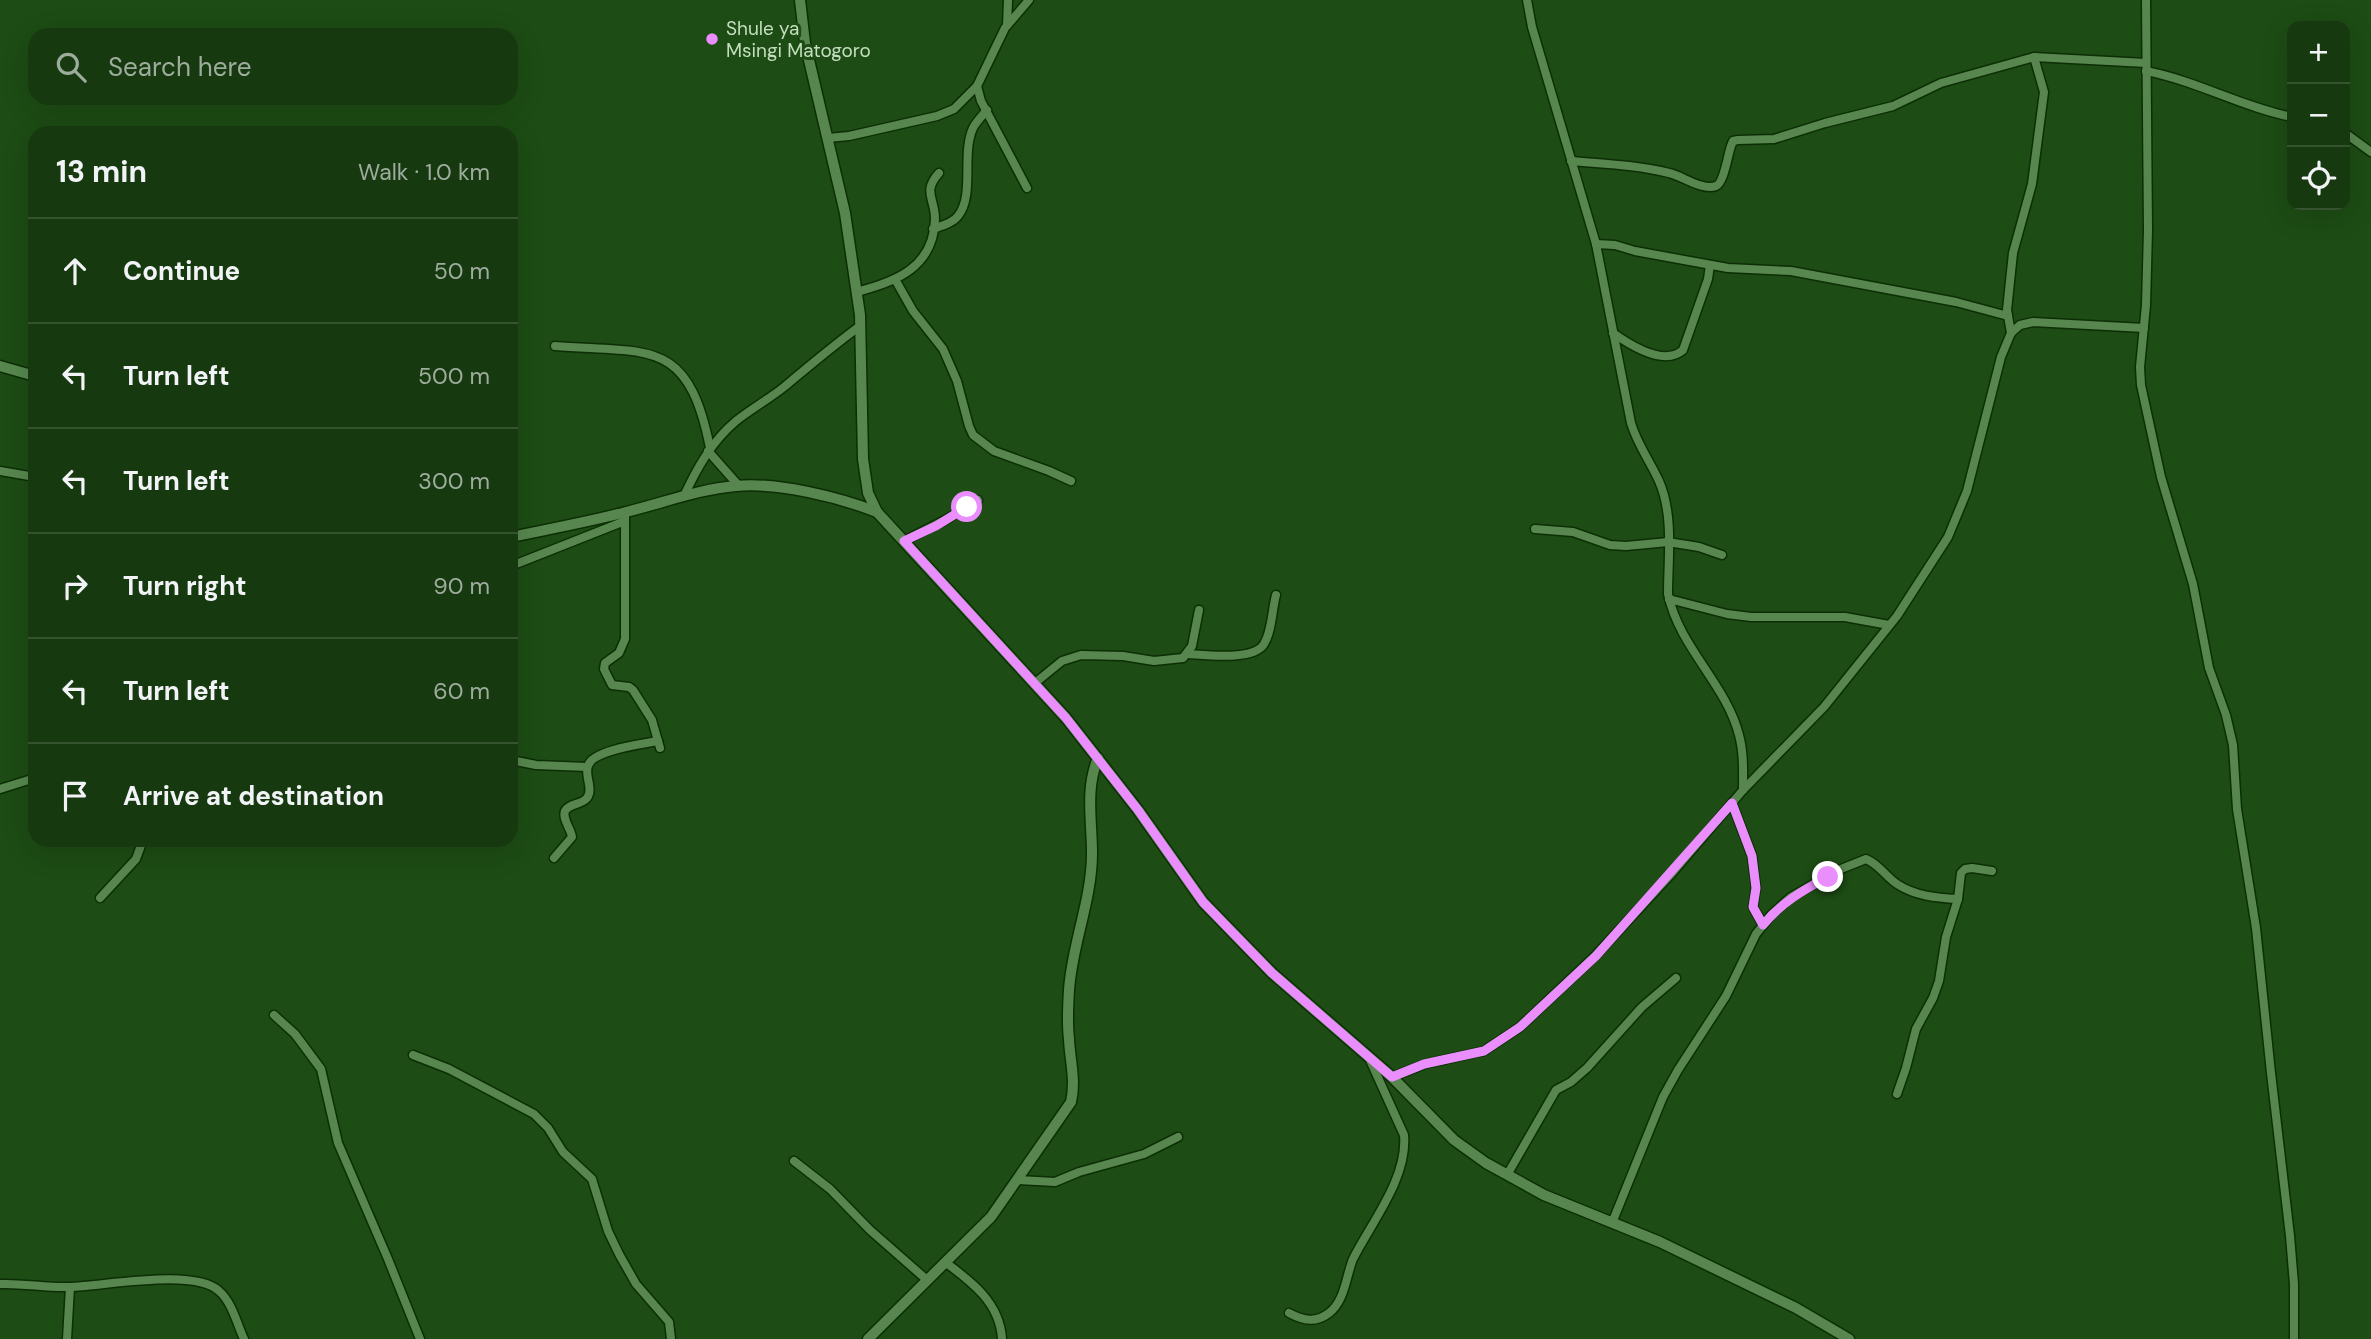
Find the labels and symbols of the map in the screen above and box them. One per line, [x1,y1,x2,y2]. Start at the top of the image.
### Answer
place label: Shule ya Msingi Matogoro [726,16,871,63]
marker: Shule ya Msingi Matogoro [704,31,720,47]
route start [951,491,982,522]
route end [1812,861,1843,892]

